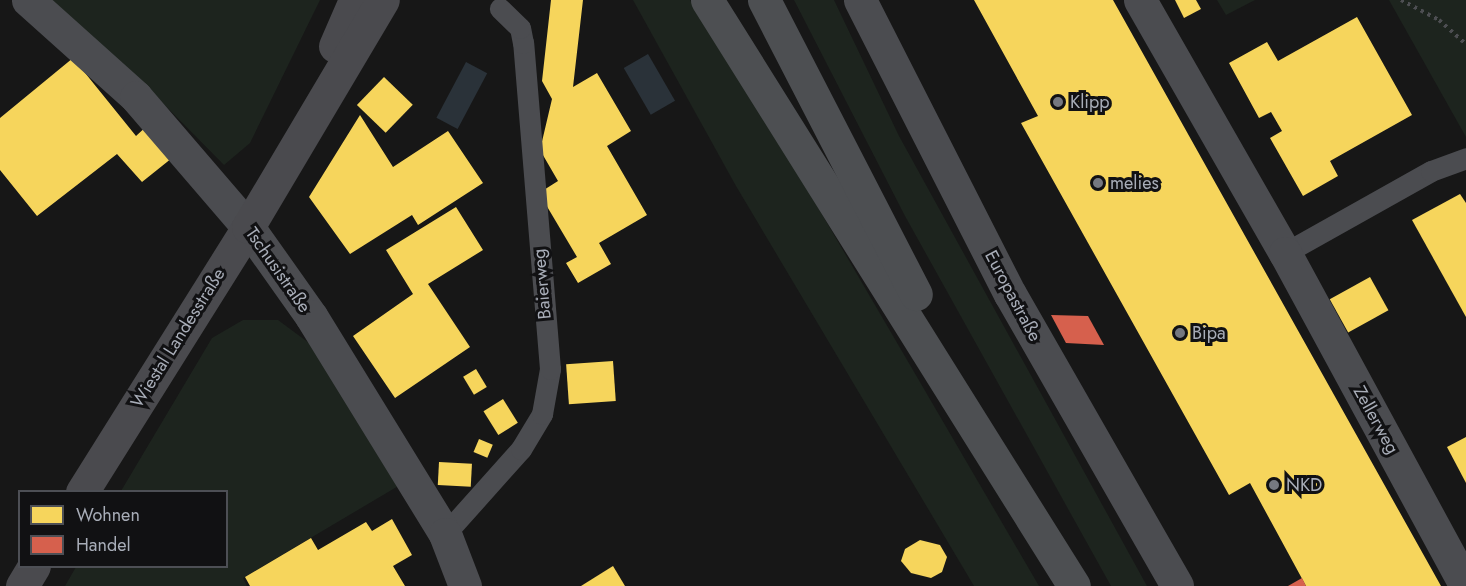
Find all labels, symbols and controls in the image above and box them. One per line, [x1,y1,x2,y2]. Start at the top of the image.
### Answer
place label: Klipp [1070,91,1110,113]
marker: Klipp [1051,95,1065,109]
place label: melies [1110,172,1159,194]
marker: melies [1091,176,1105,190]
street label: Tschusistraße [241,223,315,317]
street label: Europastraße [980,247,1046,345]
street label: Baierweg [528,248,556,320]
street label: Wiestal Landesstraße [126,264,230,412]
place label: Bipa [1192,322,1226,344]
marker: Bipa [1173,326,1187,340]
street label: Zellerweg [1349,382,1403,458]
place label: NKD [1286,474,1322,496]
marker: NKD [1267,478,1281,492]
legend [18,490,228,568]
text: Wohnen [76,502,140,528]
text: Handel [76,532,131,558]

